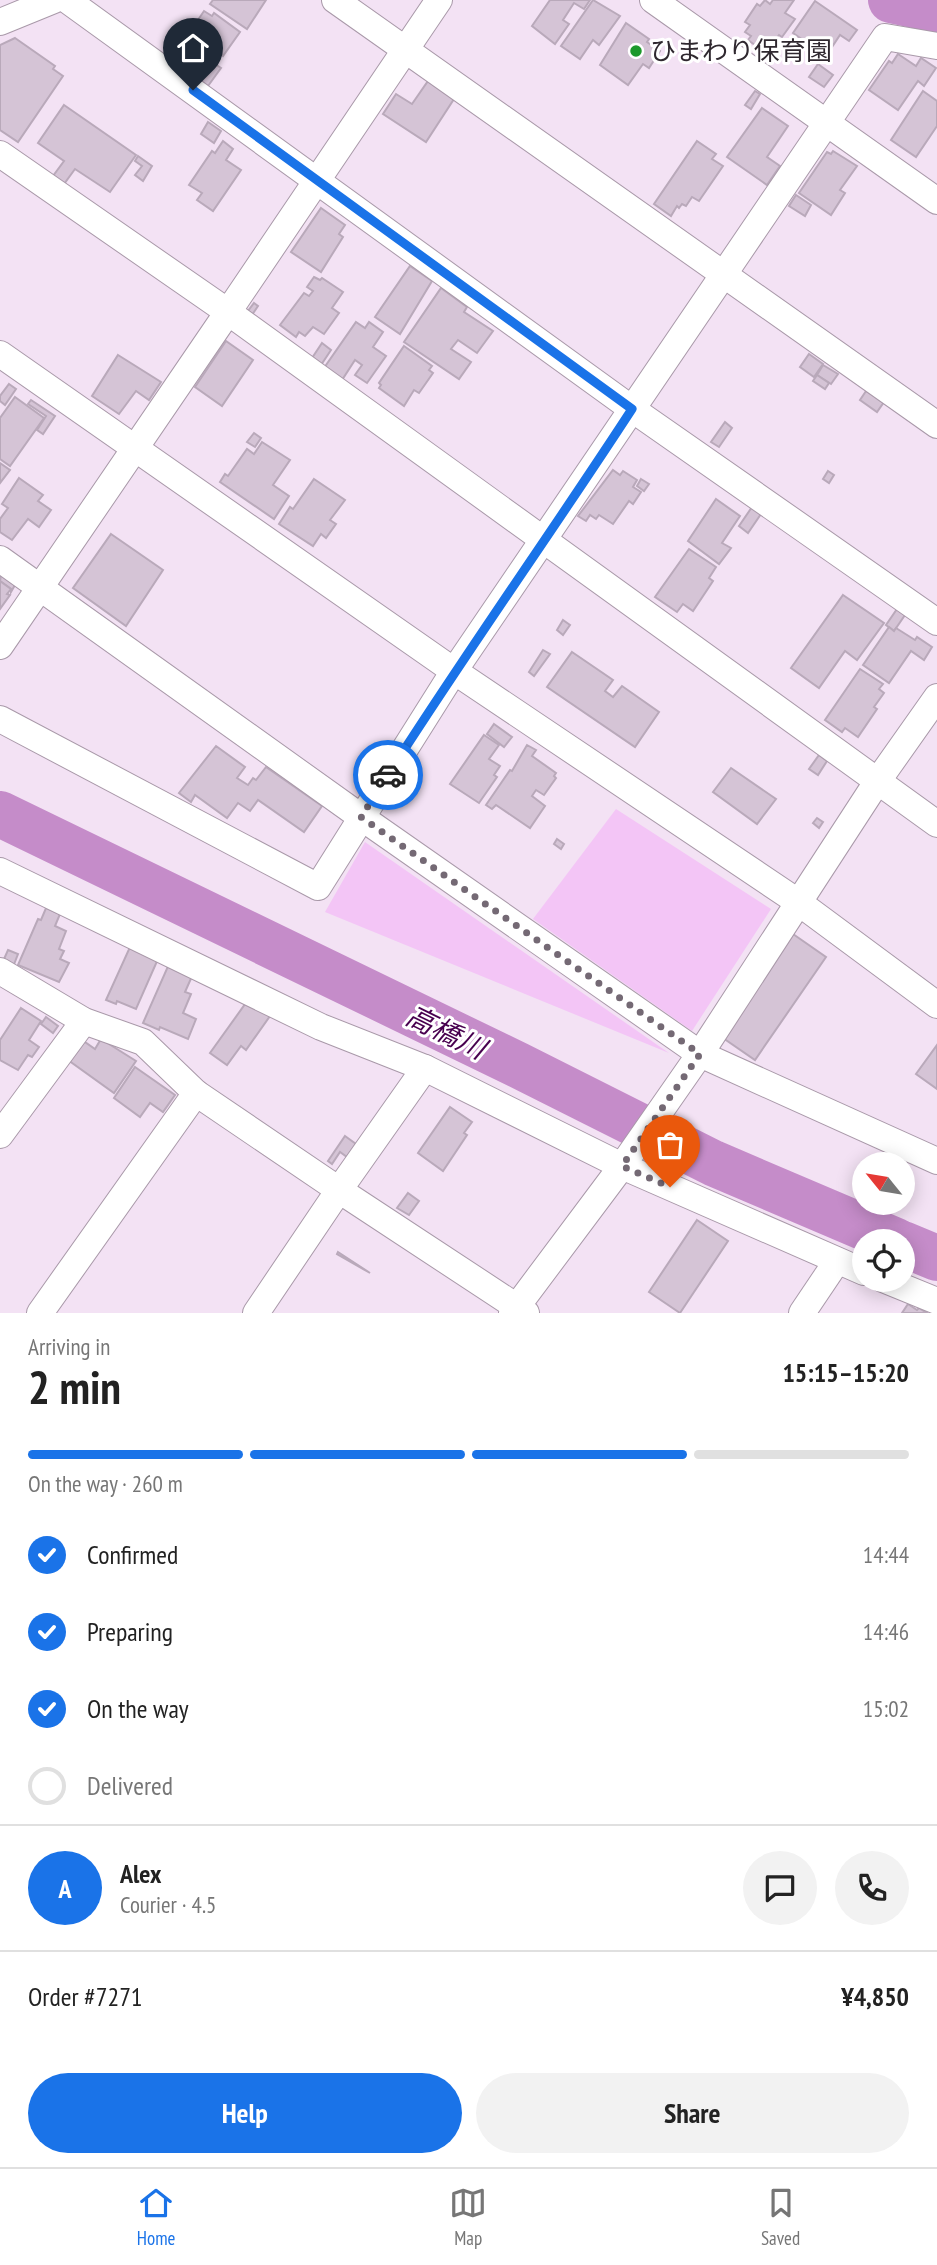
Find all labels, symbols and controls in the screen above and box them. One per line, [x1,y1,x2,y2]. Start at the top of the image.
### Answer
pin [163,18,223,90]
icon: home [174,29,212,67]
place label: ひまわり保育園 [650,34,832,67]
marker: ひまわり保育園 [628,43,644,59]
courier [353,740,423,810]
icon: car [369,756,407,794]
water label: 高橋川 [400,997,495,1068]
pin [640,1115,700,1187]
icon: bag [651,1126,689,1164]
north arrow [852,1152,915,1214]
map controls [852,1152,915,1292]
button: locate [852,1229,915,1292]
text: Arriving in [28,1332,110,1361]
text: 15:15–15:20 [782,1356,909,1389]
text: 2 min [28,1357,121,1417]
text: On the way · 260 m [28,1469,183,1498]
icon: check [28,1536,66,1574]
text: Confirmed [87,1538,178,1571]
text: 14:44 [863,1540,909,1569]
icon: check [28,1613,66,1651]
text: Preparing [87,1615,173,1648]
text: 14:46 [863,1617,909,1646]
icon: check [28,1690,66,1728]
text: On the way [87,1692,189,1725]
text: 15:02 [863,1694,909,1723]
text: Delivered [87,1769,173,1802]
button: chat [743,1851,817,1925]
button: phone [835,1851,909,1925]
text: Alex [120,1857,161,1890]
text: A [58,1872,72,1905]
text: Courier · 4.5 [120,1890,216,1919]
text: Order #7271 [28,1980,143,2013]
text: ¥4,850 [841,1980,909,2013]
button: Help [28,2073,462,2153]
button: Share [476,2073,909,2153]
tab: Home [137,2184,175,2250]
tab: Map [449,2184,487,2250]
tab: Saved [761,2184,800,2250]

